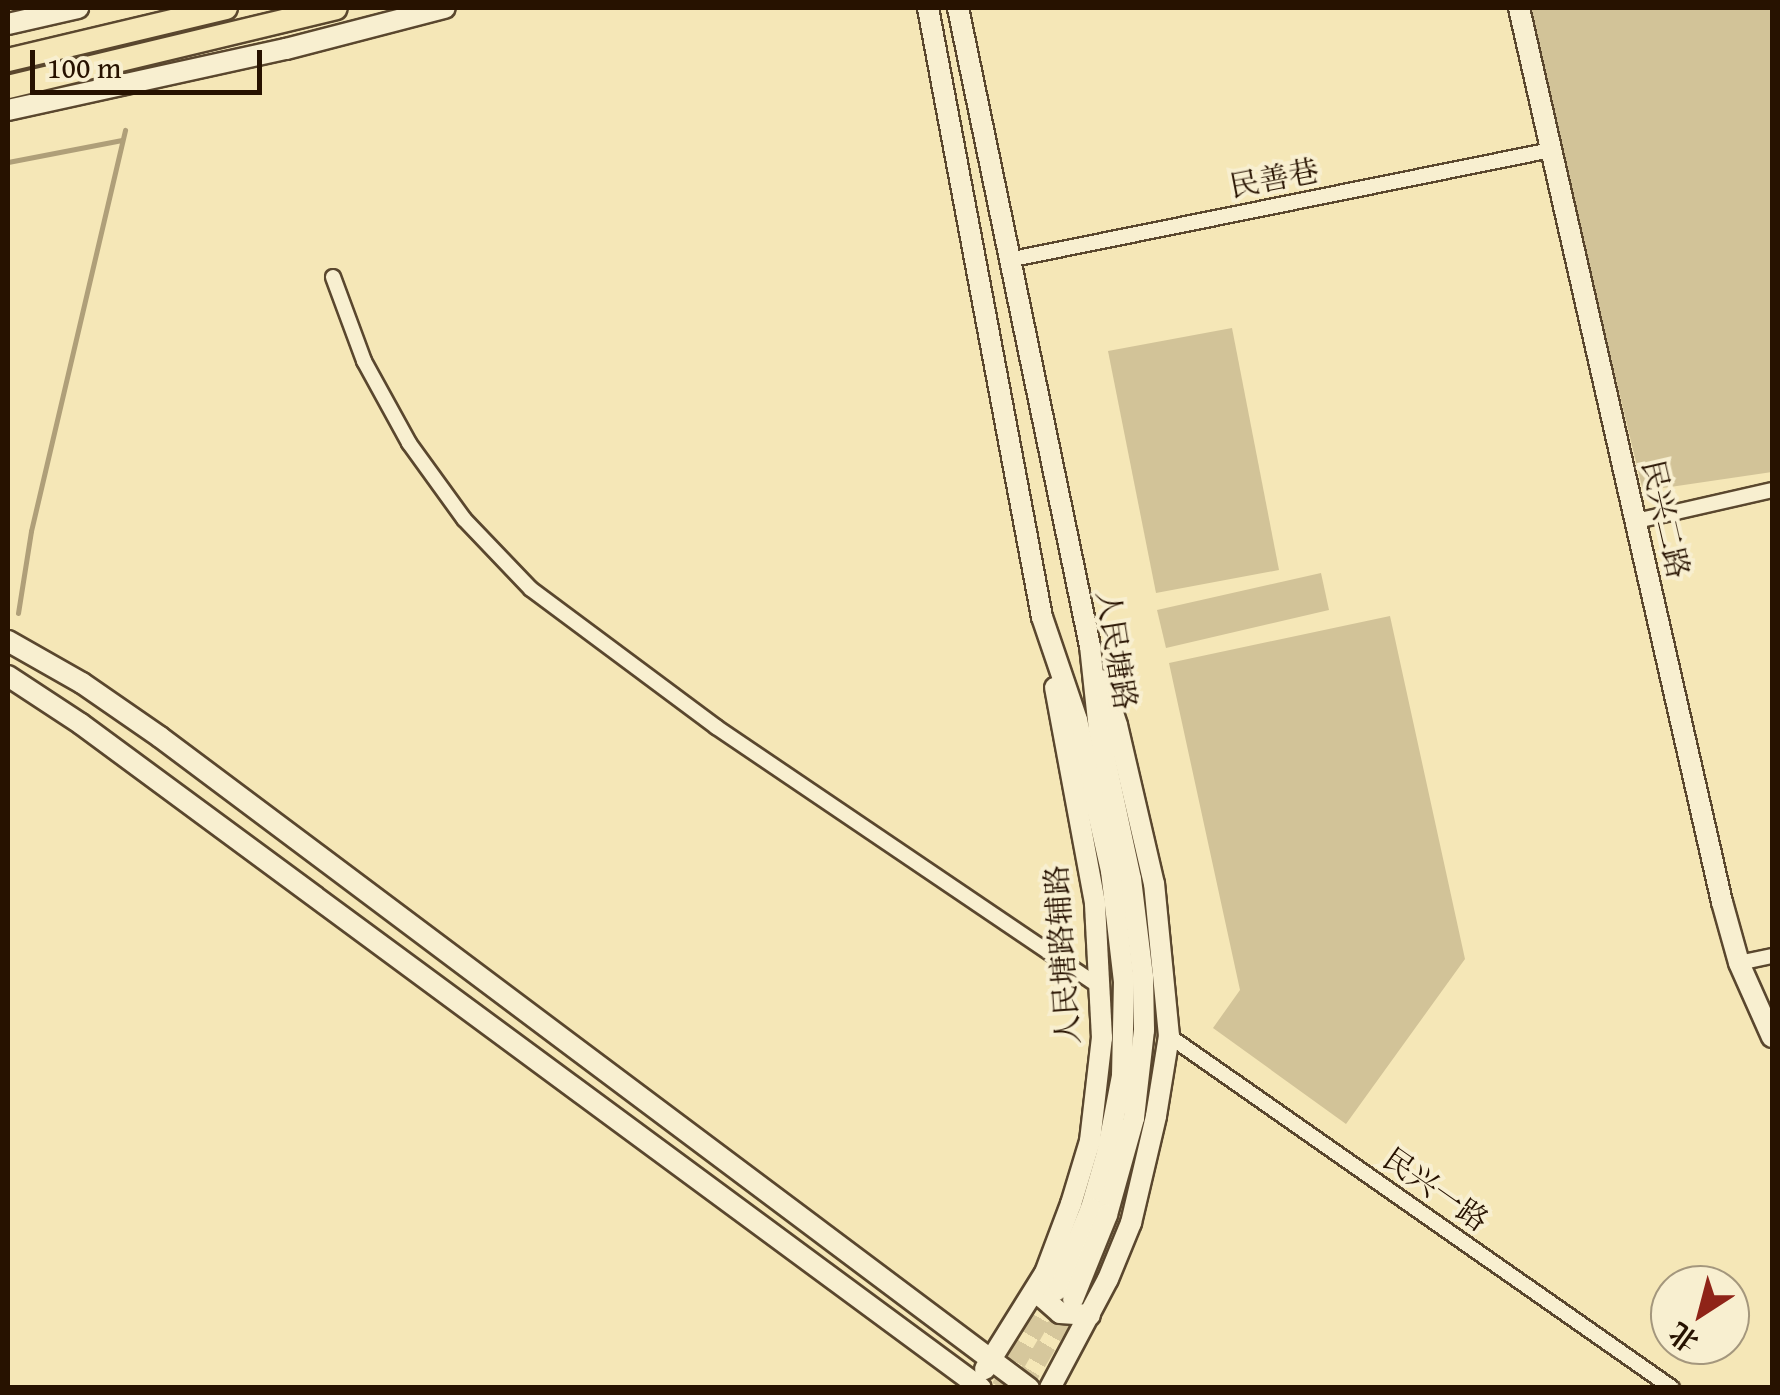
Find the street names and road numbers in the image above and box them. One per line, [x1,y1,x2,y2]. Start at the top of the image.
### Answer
street label: 民善巷 [1226,152,1322,204]
street label: 民兴二路 [1635,456,1697,582]
street label: 人民塘路 [1090,588,1144,712]
street label: 人民塘路辅路 [1038,864,1086,1046]
street label: 民兴一路 [1377,1140,1495,1238]

